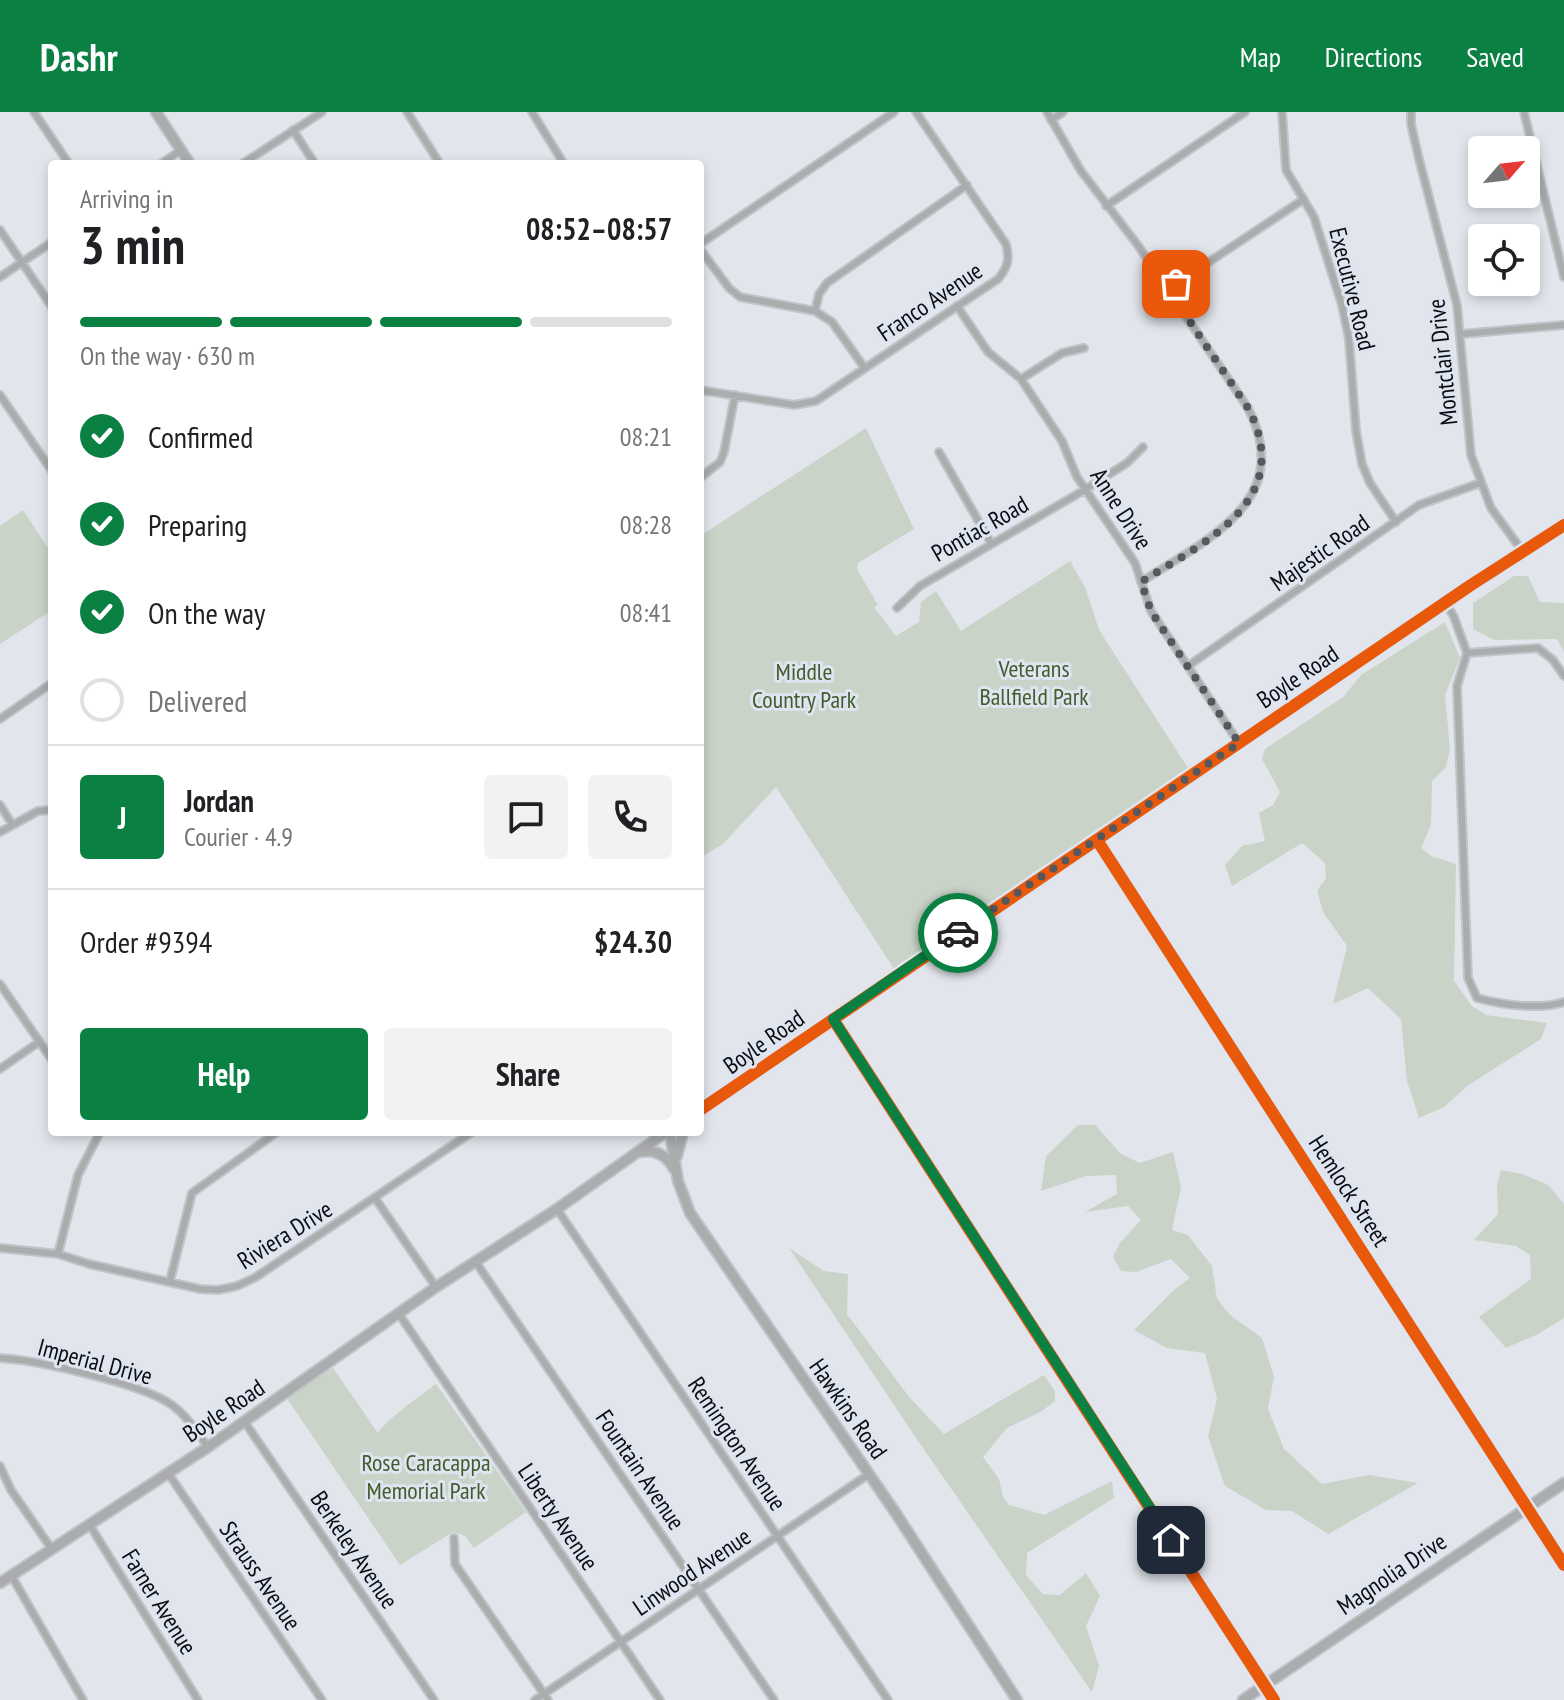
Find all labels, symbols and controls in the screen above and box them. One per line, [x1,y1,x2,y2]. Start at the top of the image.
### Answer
text: Dashr [40,32,118,81]
text: Map [1240,38,1281,75]
text: Directions [1325,38,1422,75]
text: Saved [1466,38,1524,75]
north arrow [1468,136,1540,208]
map controls [1468,136,1540,296]
text: Arriving in [80,182,173,215]
text: 08:52–08:57 [526,209,672,248]
text: 3 min [80,211,185,278]
street label: Executive Road [1322,224,1383,354]
button: locate [1468,224,1540,296]
pin [1142,250,1210,318]
street label: Franco Avenue [871,255,988,348]
icon: bag [1154,262,1198,306]
street label: Montclair Drive [1420,297,1465,427]
text: On the way · 630 m [80,339,255,372]
icon: check [80,414,124,458]
text: Confirmed [148,417,253,456]
text: 08:21 [620,420,672,453]
street label: Anne Drive [1084,462,1159,555]
street label: Pontiac Road [926,489,1034,569]
icon: check [80,502,124,546]
text: Preparing [148,505,247,544]
street label: Majestic Road [1264,507,1375,598]
text: 08:28 [620,508,672,541]
icon: check [80,590,124,634]
text: On the way [148,593,265,632]
text: 08:41 [620,596,672,629]
street label: Boyle Road [1251,638,1345,715]
park label: Veterans Ballfield Park [979,653,1089,712]
park label: Middle Country Park [752,656,857,715]
text: Delivered [148,681,247,720]
button: chat [484,775,568,859]
button: phone [588,775,672,859]
text: Jordan [184,781,254,820]
text: J [118,798,126,837]
text: Courier · 4.9 [184,820,293,853]
courier [918,893,998,973]
icon: car [936,911,980,955]
text: Order #9394 [80,922,212,961]
text: $24.30 [594,922,672,961]
street label: Boyle Road [717,1003,810,1081]
button: Help [80,1028,368,1120]
button: Share [384,1028,672,1120]
street label: Hemlock Street [1302,1129,1397,1253]
street label: Riviera Drive [232,1193,338,1276]
street label: Imperial Drive [34,1331,156,1392]
street label: Hawkins Road [802,1352,894,1465]
street label: Remington Avenue [681,1371,794,1517]
street label: Boyle Road [177,1372,271,1449]
street label: Fountain Avenue [589,1404,692,1536]
park label: Rose Caracappa Memorial Park [361,1447,491,1506]
street label: Liberty Avenue [511,1457,606,1576]
street label: Berkeley Avenue [304,1485,405,1614]
pin [1137,1506,1205,1574]
street label: Strauss Avenue [213,1515,308,1636]
icon: home [1149,1518,1193,1562]
street label: Linwood Avenue [627,1521,757,1622]
street label: Magnolia Drive [1331,1526,1452,1621]
street label: Farner Avenue [115,1543,204,1660]

